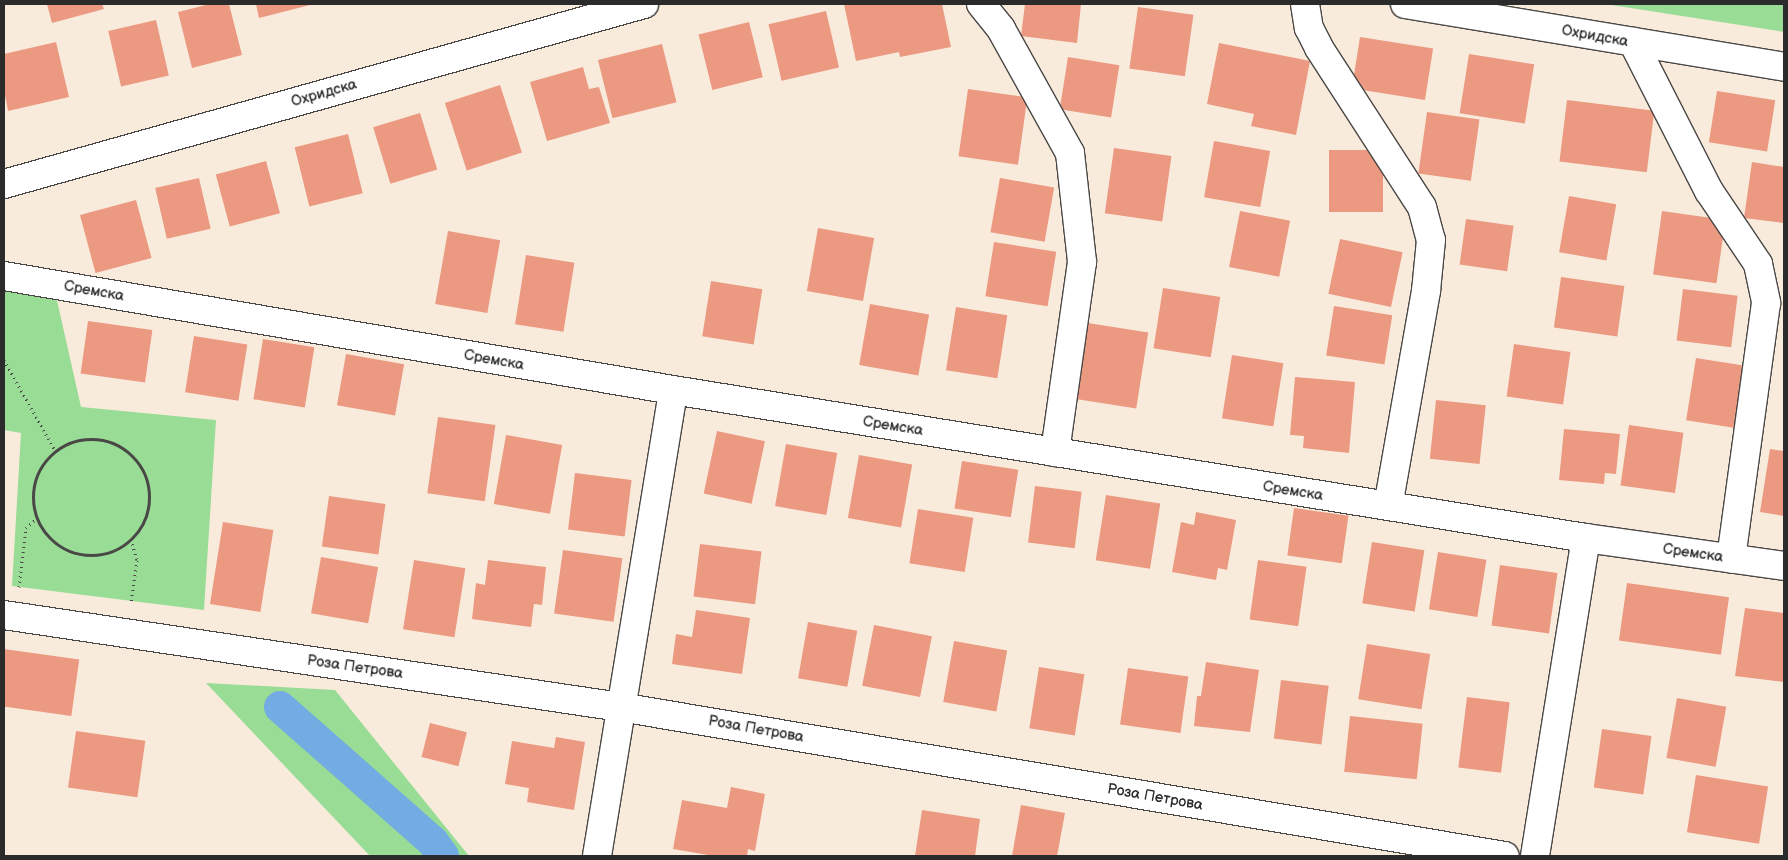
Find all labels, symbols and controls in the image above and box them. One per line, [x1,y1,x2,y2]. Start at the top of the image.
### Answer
street label: Охридска [1560,21,1630,51]
street label: Охридска [289,75,359,111]
street label: Сремска [62,277,126,305]
street label: Сремска [462,346,526,374]
street label: Сремска [862,412,924,440]
street label: Сремска [1262,477,1324,505]
street label: Сремска [1662,540,1724,566]
street label: Роза Петрова [306,651,404,683]
street label: Роза Петрова [707,712,805,746]
street label: Роза Петрова [1106,780,1204,814]

